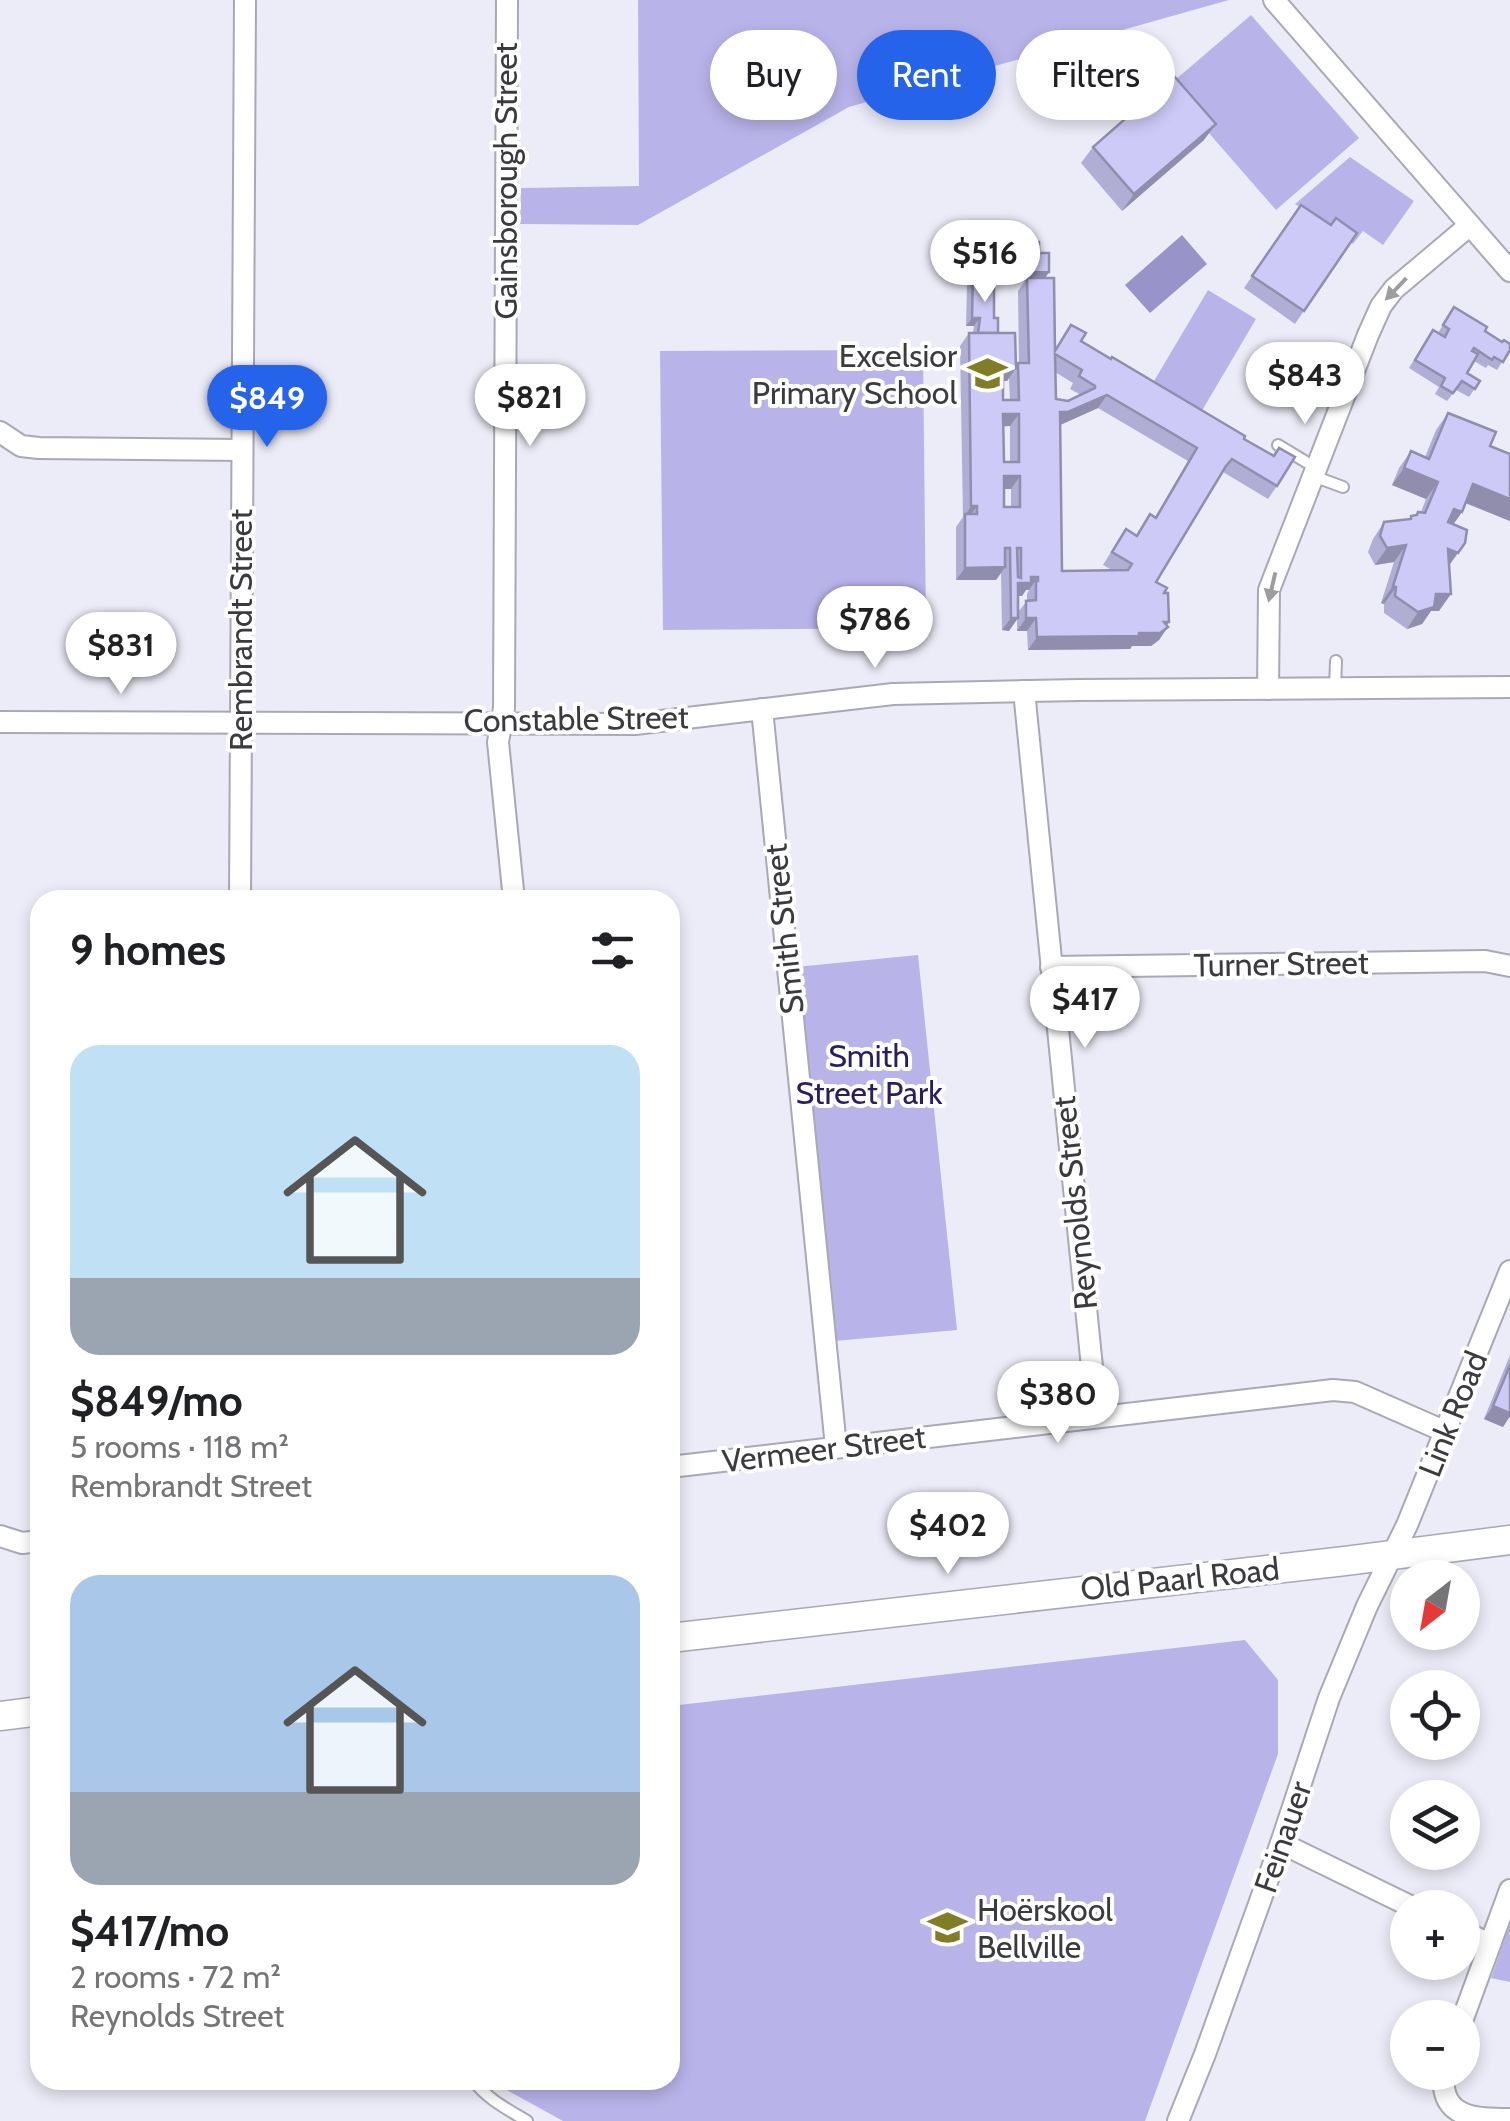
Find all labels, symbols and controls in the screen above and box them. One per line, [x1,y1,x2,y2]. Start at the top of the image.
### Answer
chip: Buy [710,30,837,120]
chip: Rent [857,30,996,120]
chip: Filters [1016,30,1175,120]
street label: Gainsborough Street [486,42,525,319]
pin: $516 [926,220,1044,305]
text: $516 [952,233,1018,272]
one-way arrow [1385,277,1408,301]
place label: Excelsior Primary School [752,336,958,412]
pin: $843 [1246,342,1364,427]
school or university icon: Excelsior Primary School [966,353,1008,395]
text: $843 [1267,355,1343,394]
pin: $821 [471,364,589,449]
pin: $849 [208,365,326,450]
text: $821 [497,377,563,416]
text: $849 [229,378,305,417]
street label: Rembrandt Street [221,509,260,751]
one-way arrow [1264,572,1280,603]
pin: $786 [816,586,934,671]
text: $786 [839,599,911,638]
pin: $831 [62,612,180,697]
text: $831 [88,625,154,664]
street label: Constable Street [463,697,689,740]
street label: Smith Street [755,842,812,1016]
icon: filters [585,923,640,978]
text: 9 homes [70,924,226,976]
street label: Turner Street [1193,942,1369,985]
pin: $417 [1026,966,1144,1051]
text: $417 [1052,979,1118,1018]
park label: Smith Street Park [795,1036,943,1112]
street label: Reynolds Street [1044,1094,1105,1312]
icon: home [265,1110,445,1290]
street label: Link Road [1410,1345,1495,1482]
pin: $380 [999,1361,1117,1446]
text: $380 [1019,1374,1097,1413]
text: $849/mo [70,1375,243,1427]
street label: Vermeer Street [720,1417,928,1480]
text: 5 rooms · 118 m² [70,1427,289,1466]
text: Rembrandt Street [70,1466,312,1505]
pin: $402 [889,1492,1007,1577]
text: $402 [909,1505,987,1544]
street label: Old Paarl Road [1079,1549,1281,1608]
north arrow [1390,1560,1480,1650]
map controls [1390,1560,1480,2090]
icon: home [265,1640,445,1820]
button: locate [1390,1670,1480,1760]
street label: Feinauer [1245,1775,1320,1898]
button: layers [1390,1780,1480,1870]
place label: Hoërskool Bellville [977,1890,1113,1966]
button: + [1390,1890,1480,1980]
text: $417/mo [70,1905,229,1957]
school or university icon: Hoërskool Bellville [926,1907,968,1949]
text: 2 rooms · 72 m² [70,1957,281,1996]
text: Reynolds Street [70,1996,284,2035]
button: − [1390,2000,1480,2090]

